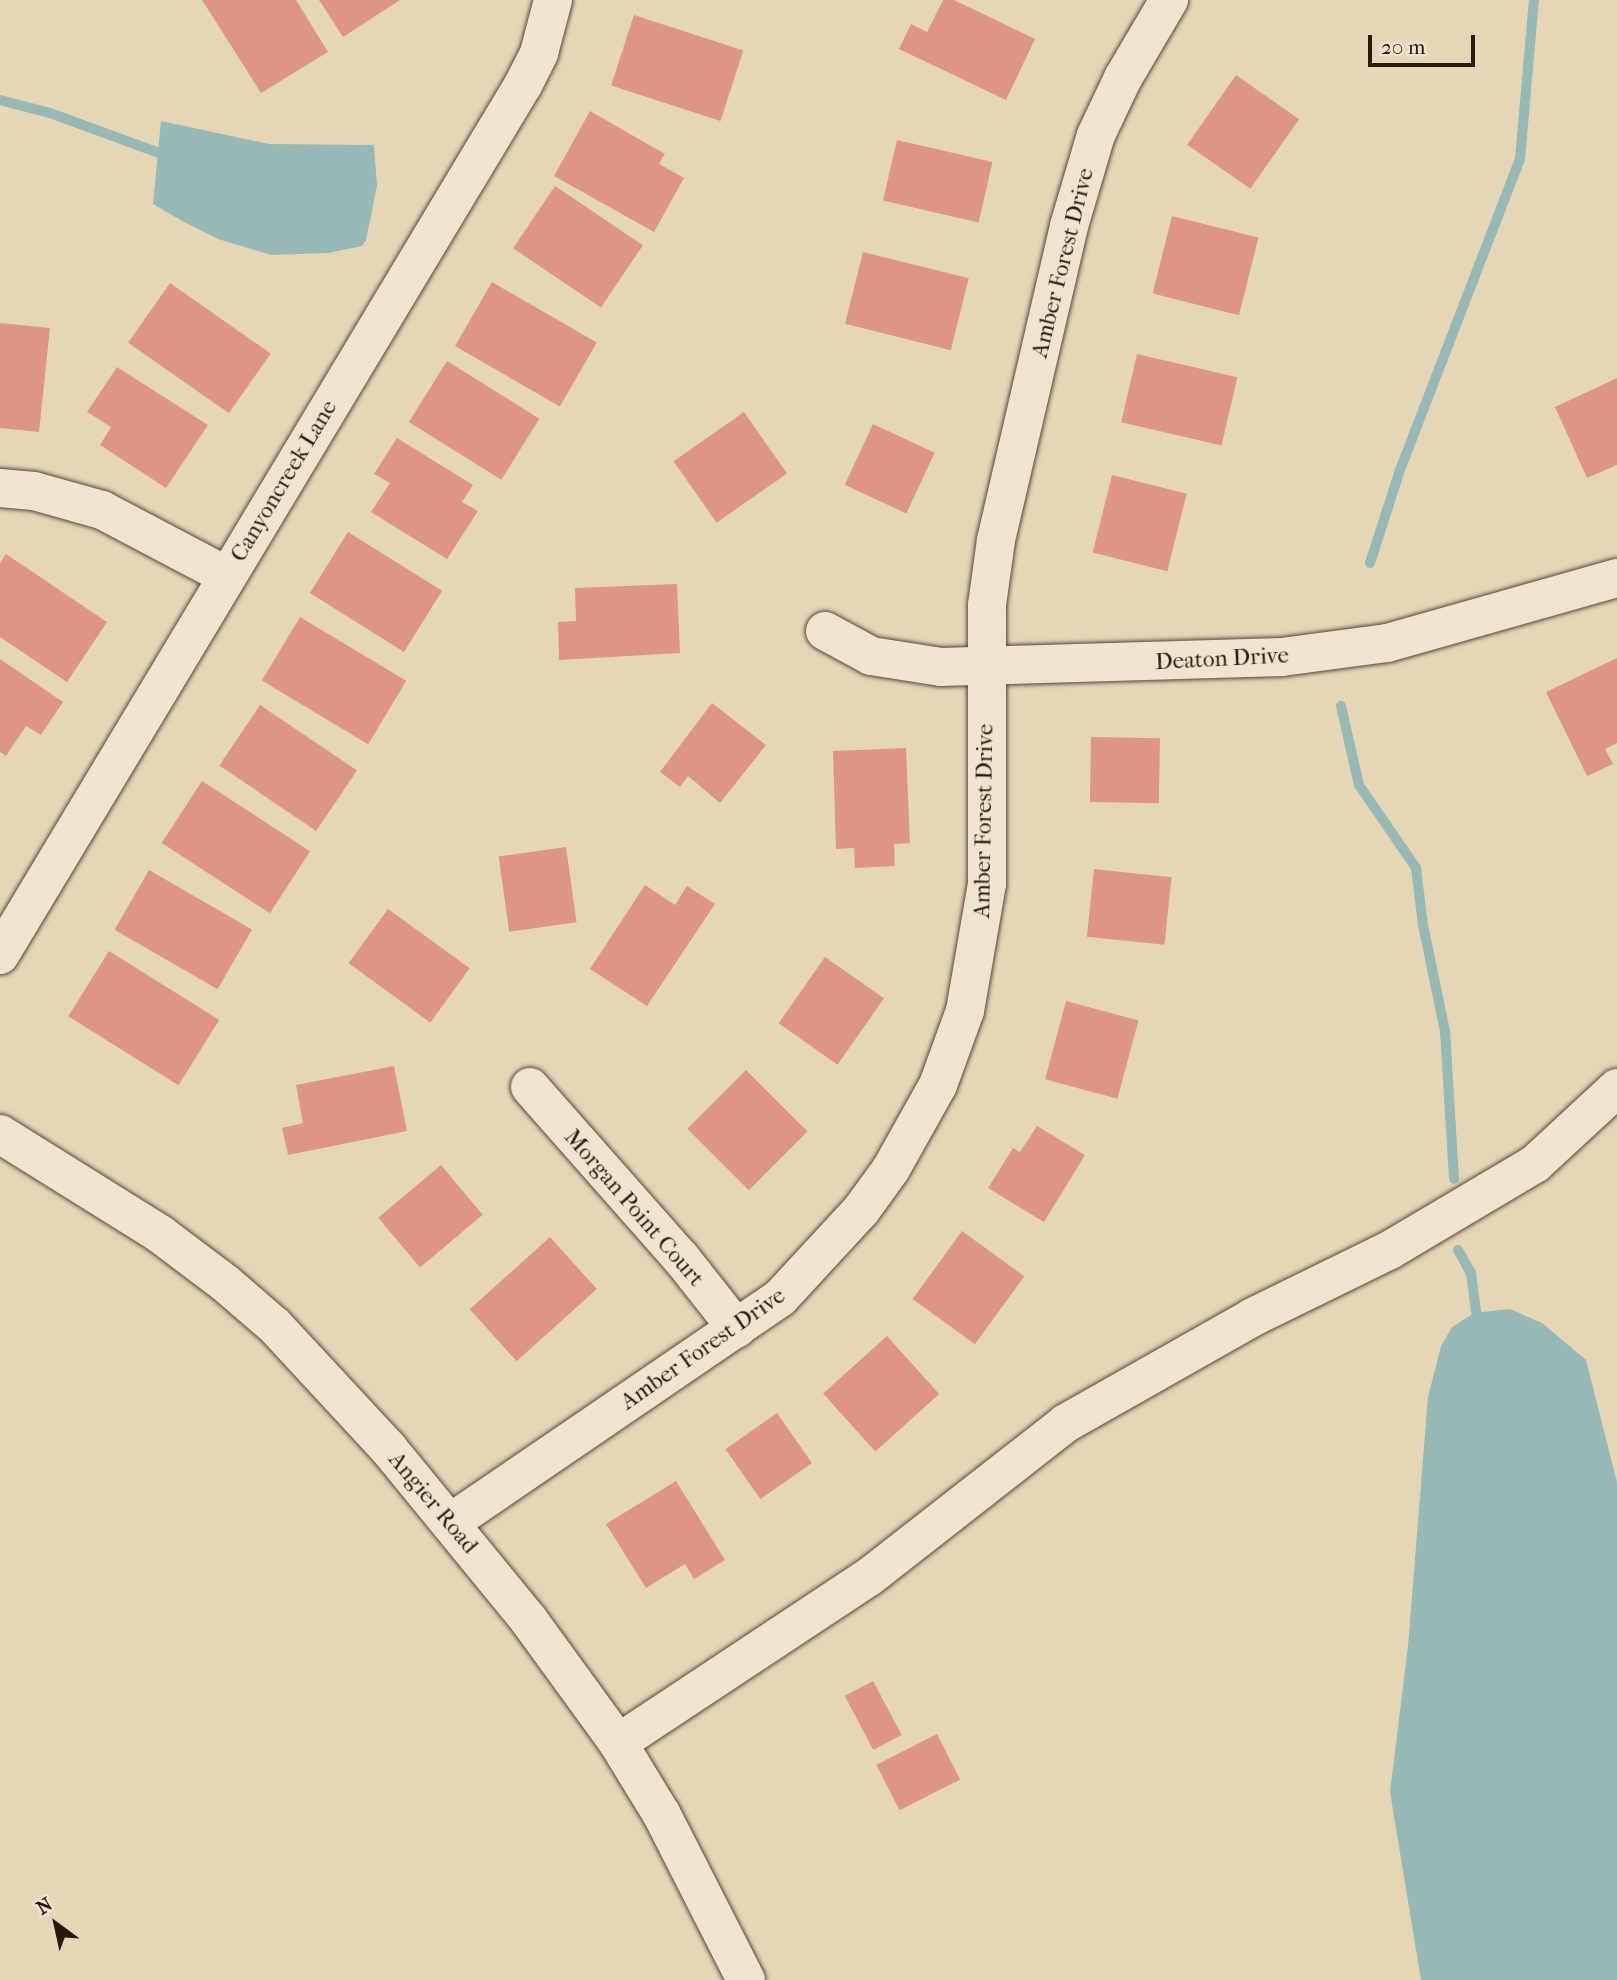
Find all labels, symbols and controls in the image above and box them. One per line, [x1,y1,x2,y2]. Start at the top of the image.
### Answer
scale bar [1372,21,1479,65]
text: 20 m [1381,35,1425,59]
street label: Amber Forest Drive [1026,165,1100,361]
street label: Canyoncreek Lane [225,395,343,567]
street label: Deaton Drive [1154,642,1290,676]
street label: Amber Forest Drive [969,723,999,919]
street label: Morgan Point Court [558,1124,710,1292]
street label: Amber Forest Drive [615,1282,791,1416]
street label: Angier Road [382,1446,484,1560]
north arrow [21,1889,91,1959]
text: N [33,1893,57,1920]

